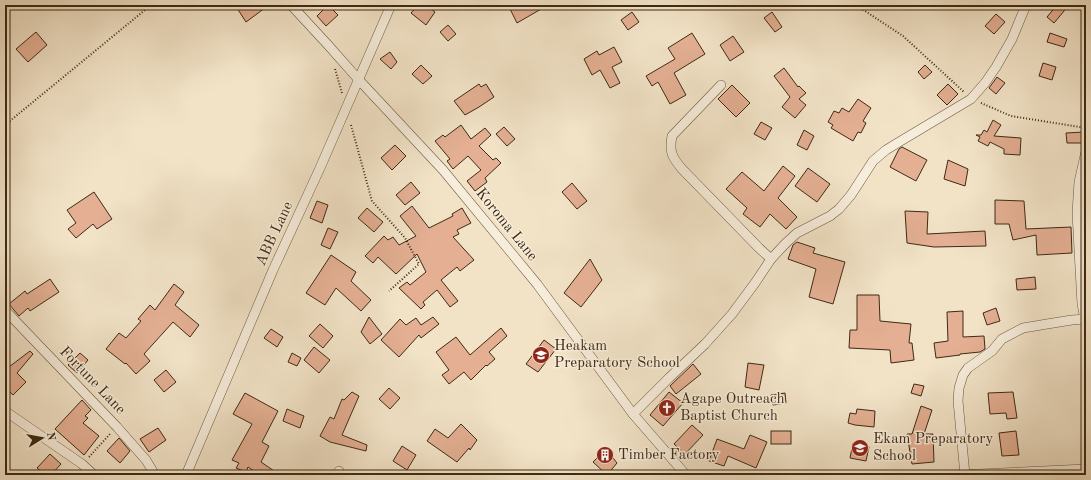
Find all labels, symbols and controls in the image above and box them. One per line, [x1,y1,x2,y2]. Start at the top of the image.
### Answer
street label: Koroma Lane [472,186,540,264]
street label: ABB Lane [254,200,296,268]
place label: Heakam Preparatory School [554,339,680,371]
street label: Fortune Lane [56,344,128,418]
school or university icon: Heakam Preparatory School [531,345,551,365]
place label: Agape Outreach Baptist Church [680,392,785,424]
church icon: Agape Outreach Baptist Church [657,398,677,418]
north arrow [22,418,62,458]
text: N [44,431,57,442]
place label: Ekam Preparatory School [873,432,994,464]
school or university icon: Ekam Preparatory School [850,438,870,458]
building icon: Timber Factory [595,445,615,465]
place label: Timber Factory [618,448,720,463]

